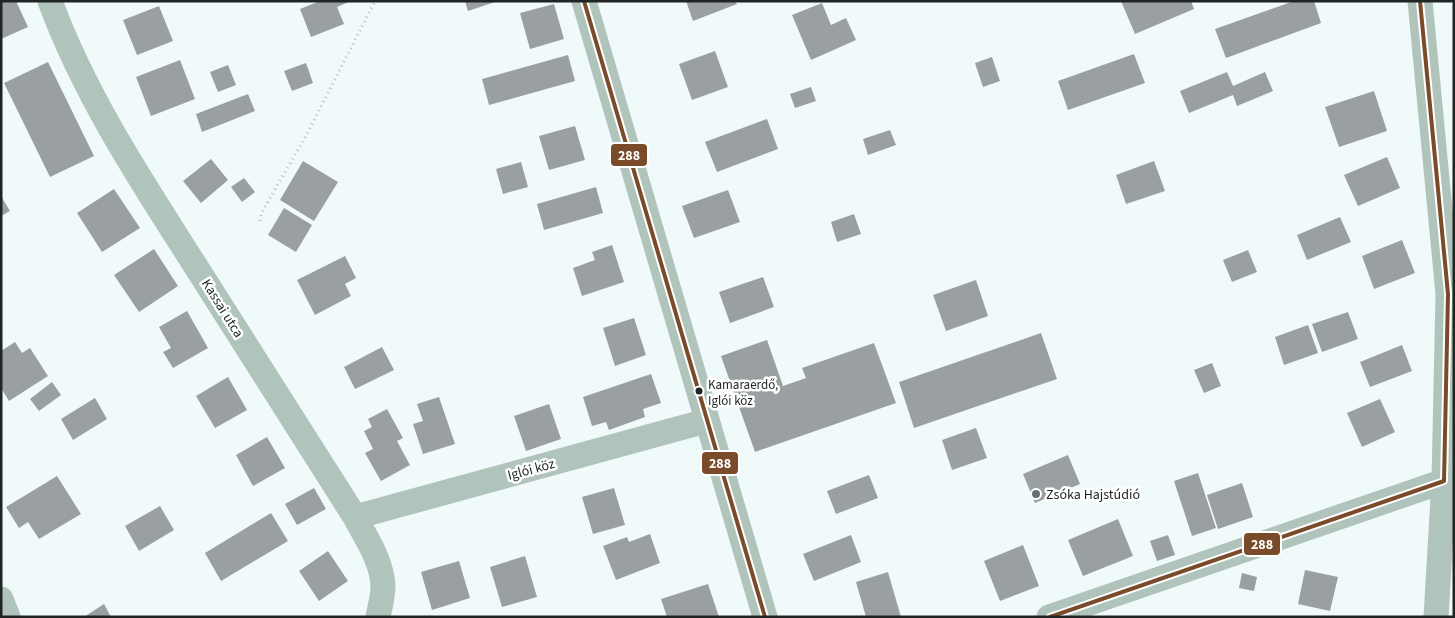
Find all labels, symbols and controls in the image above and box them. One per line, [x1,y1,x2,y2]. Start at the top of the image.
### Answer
line badge: 288 [610,143,648,167]
text: 288 [618,146,640,166]
street label: Kassai utca [196,275,248,342]
place label: Kamaraerdő, Iglói köz [708,376,778,410]
marker: Kamaraerdő, Iglói köz [694,386,704,396]
line badge: 288 [701,451,739,475]
street label: Iglói köz [505,454,557,486]
text: 288 [709,454,731,474]
place label: Zsóka Hajstúdió [1046,485,1140,505]
marker: Zsóka Hajstúdió [1030,488,1042,500]
line badge: 288 [1243,532,1281,556]
text: 288 [1251,535,1273,555]

